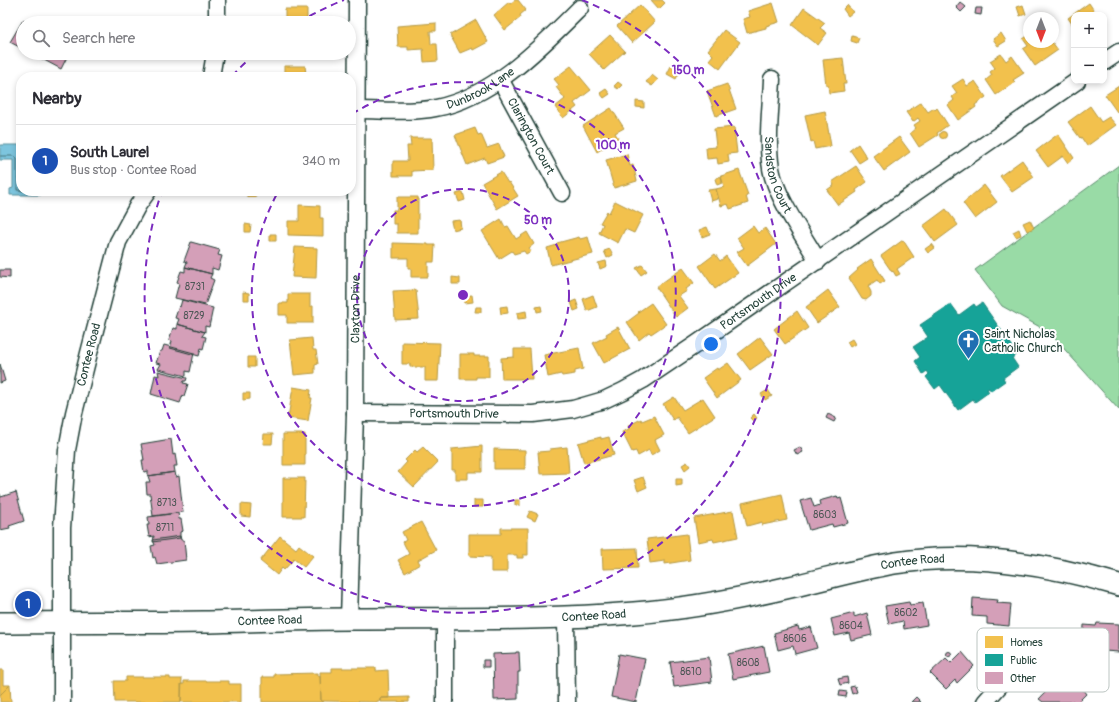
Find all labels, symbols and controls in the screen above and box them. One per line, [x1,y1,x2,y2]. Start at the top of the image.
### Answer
north arrow [1023,12,1059,48]
map controls [1071,12,1107,84]
button: + [1071,12,1107,48]
search box [16,16,356,60]
icon: search [30,27,52,49]
text: Search here [62,29,135,48]
button: − [1071,48,1107,84]
text: 150 m [672,63,705,78]
street label: Dunbrook Lane [445,64,517,113]
text: Nearby [32,88,81,109]
street label: Clarington Court [504,95,558,177]
street label: Sandston Court [761,136,795,216]
text: 100 m [596,138,631,153]
text: South Laurel [70,143,149,162]
text: 1 [42,153,48,169]
text: 340 m [302,153,340,169]
text: Bus stop · Contee Road [70,162,197,178]
text: 50 m [524,213,552,228]
street label: Portsmouth Drive [717,270,799,333]
street label: Claxton Drive [348,275,363,343]
house number: 8731 [185,281,205,293]
centre of rings [456,288,470,302]
house number: 8729 [183,310,205,322]
street label: Contee Road [73,321,104,388]
place label: Saint Nicholas Catholic Church [984,327,1063,356]
church icon: Saint Nicholas Catholic Church [955,328,981,361]
your location [701,334,721,354]
street label: Portsmouth Drive [409,406,499,421]
house number: 8713 [157,497,177,509]
house number: 8603 [813,509,837,521]
house number: 8711 [156,522,174,534]
street label: Contee Road [879,551,945,573]
pin: 1 [15,589,41,619]
street label: Contee Road [561,606,627,625]
house number: 8602 [894,607,918,619]
street label: Contee Road [237,612,303,629]
house number: 8604 [839,620,863,632]
legend [977,628,1109,692]
house number: 8606 [783,633,807,645]
text: Homes [1010,636,1043,649]
text: Public [1010,654,1038,667]
house number: 8608 [737,657,759,669]
house number: 8610 [680,666,702,678]
text: Other [1010,672,1036,685]

